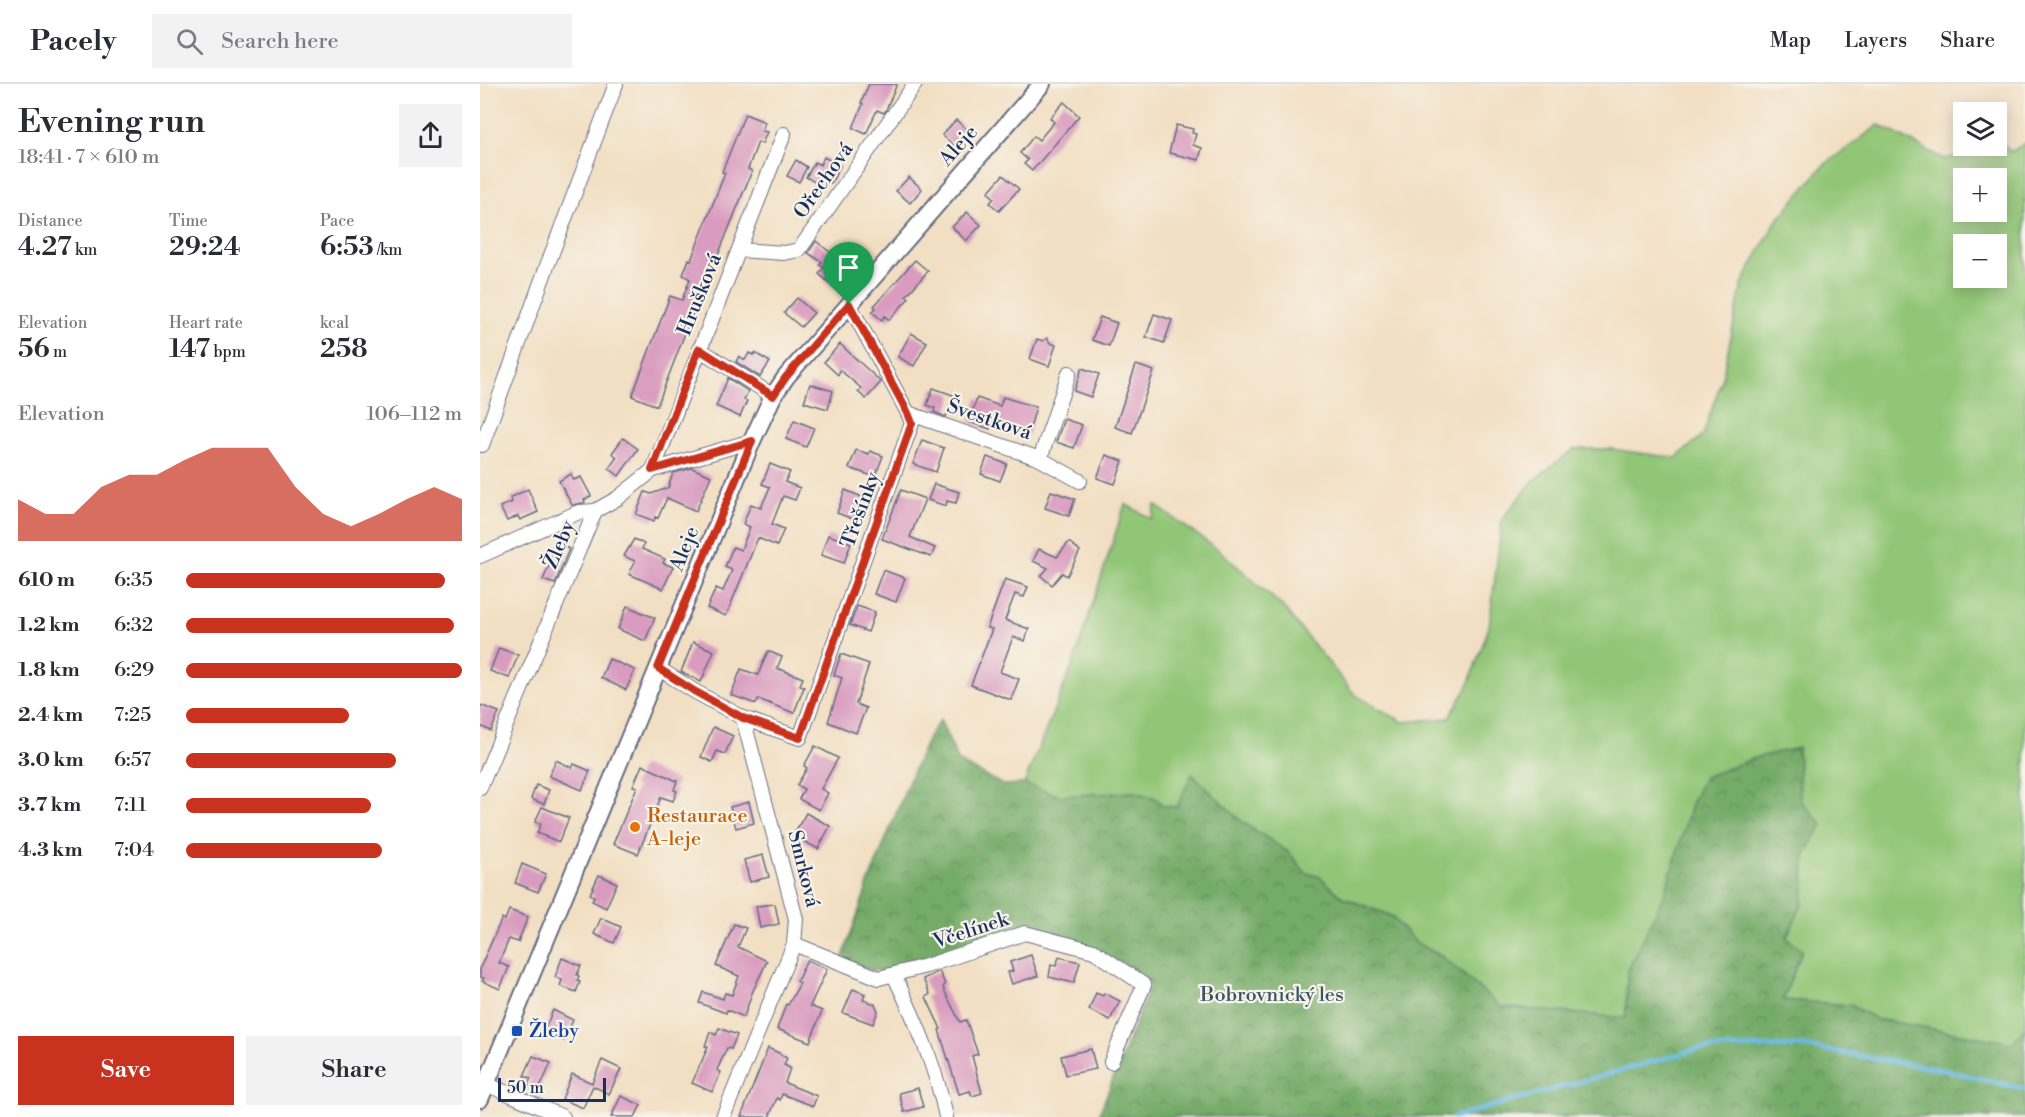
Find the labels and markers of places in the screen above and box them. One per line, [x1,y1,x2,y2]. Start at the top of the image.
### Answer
pin [823,242,874,304]
place label: Restaurace A-leje [646,804,747,852]
marker: Restaurace A-leje [628,820,642,834]
place label: Žleby [529,1018,579,1044]
marker: Žleby [510,1024,524,1038]

